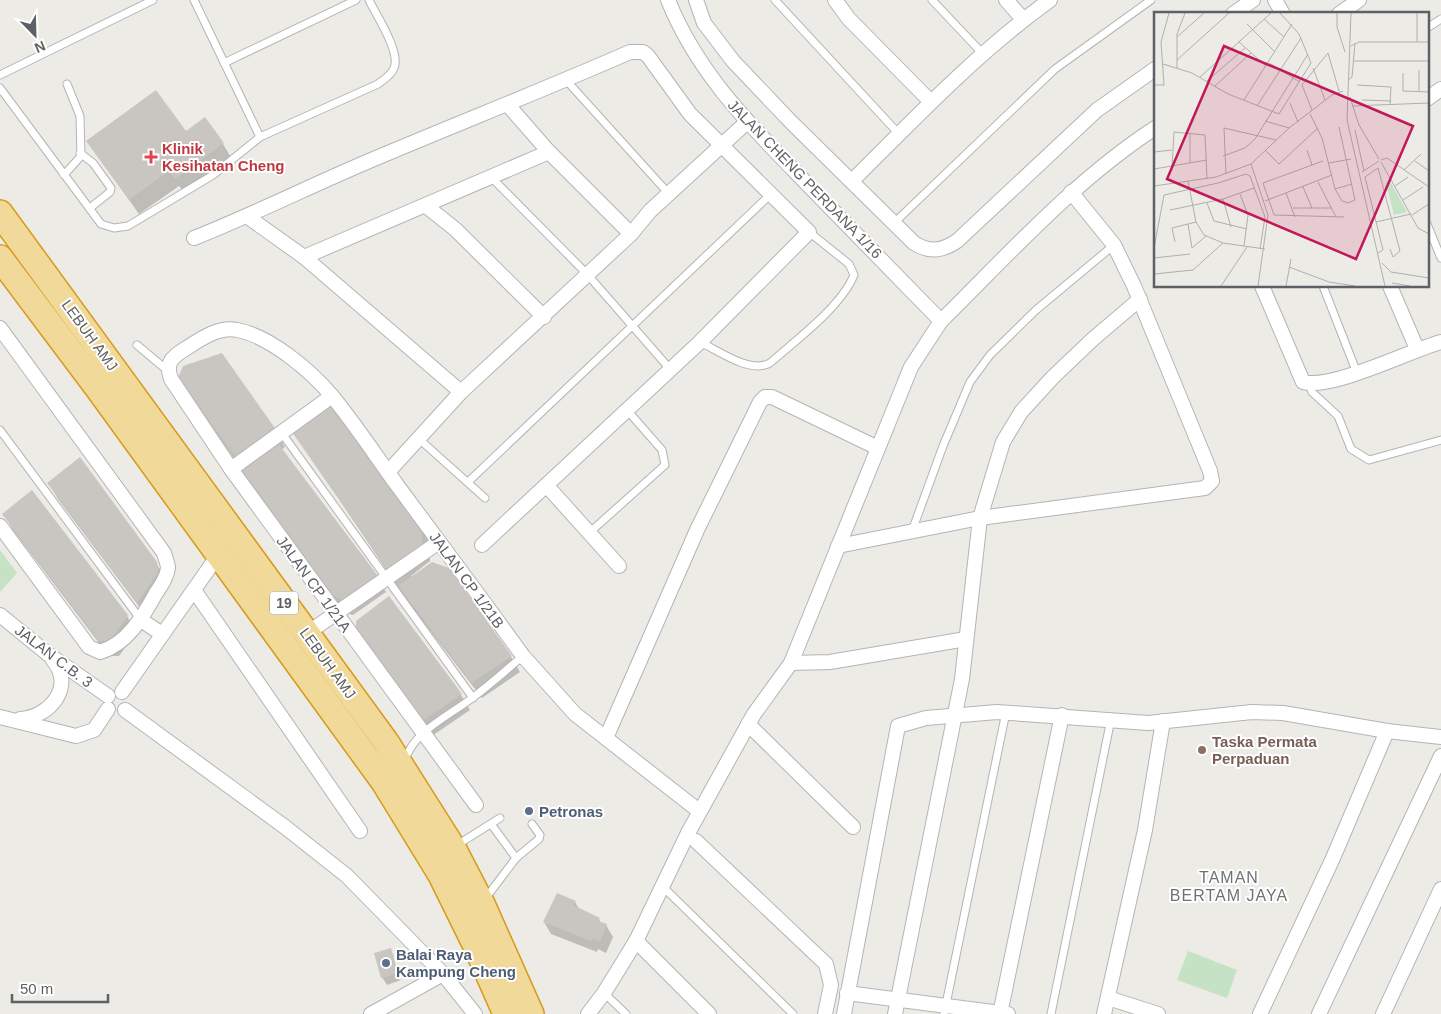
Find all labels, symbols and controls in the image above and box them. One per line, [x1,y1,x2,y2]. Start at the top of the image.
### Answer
north arrow [10,10,60,60]
inset map [1154,12,1428,288]
text: N [32,38,48,56]
street label: JALAN CHENG PERDANA 1/16 [724,96,886,262]
place label: Klinik Kesihatan Cheng [162,140,285,174]
marker: Klinik Kesihatan Cheng [144,150,158,164]
street label: LEBUH AMJ [59,296,121,374]
street label: JALAN CP 1/21B [426,529,508,631]
street label: JALAN CP 1/21A [273,533,355,635]
road number: 19 [270,592,298,614]
street label: JALAN C.B. 3 [12,621,96,691]
street label: LEBUH AMJ [297,624,359,702]
place label: Taska Permata Perpaduan [1212,733,1317,767]
marker: Taska Permata Perpaduan [1196,744,1208,756]
place label: Petronas [539,803,603,820]
marker: Petronas [523,805,535,817]
district label: TAMAN BERTAM JAYA [1170,869,1288,904]
place label: Balai Raya Kampung Cheng [396,946,516,980]
marker: Balai Raya Kampung Cheng [380,957,392,969]
scale bar [12,972,109,1004]
text: 50 m [20,980,53,997]

